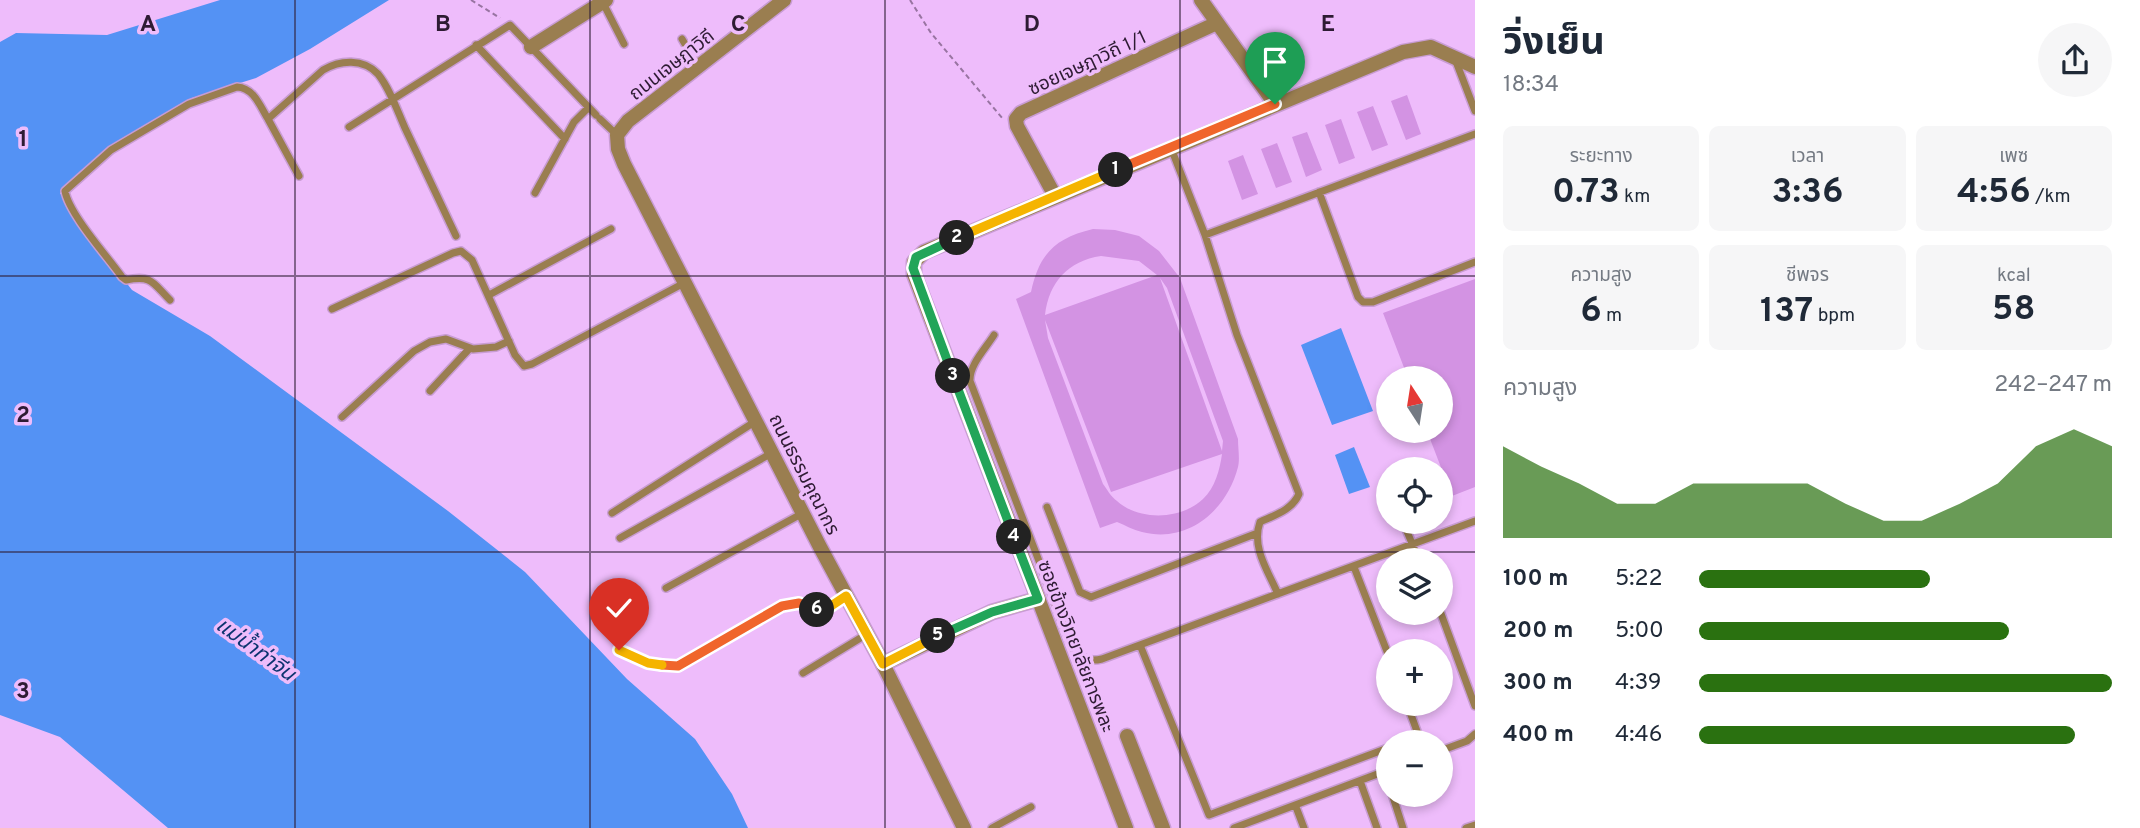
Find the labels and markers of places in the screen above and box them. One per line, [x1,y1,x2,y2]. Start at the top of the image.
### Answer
pin [1245,32,1305,104]
pin: 1 [1098,152,1134,188]
pin: 2 [940,220,974,256]
pin: 3 [936,358,970,394]
pin: 4 [996,520,1032,554]
pin [589,578,649,650]
pin: 6 [800,592,834,628]
pin: 5 [920,618,956,654]

